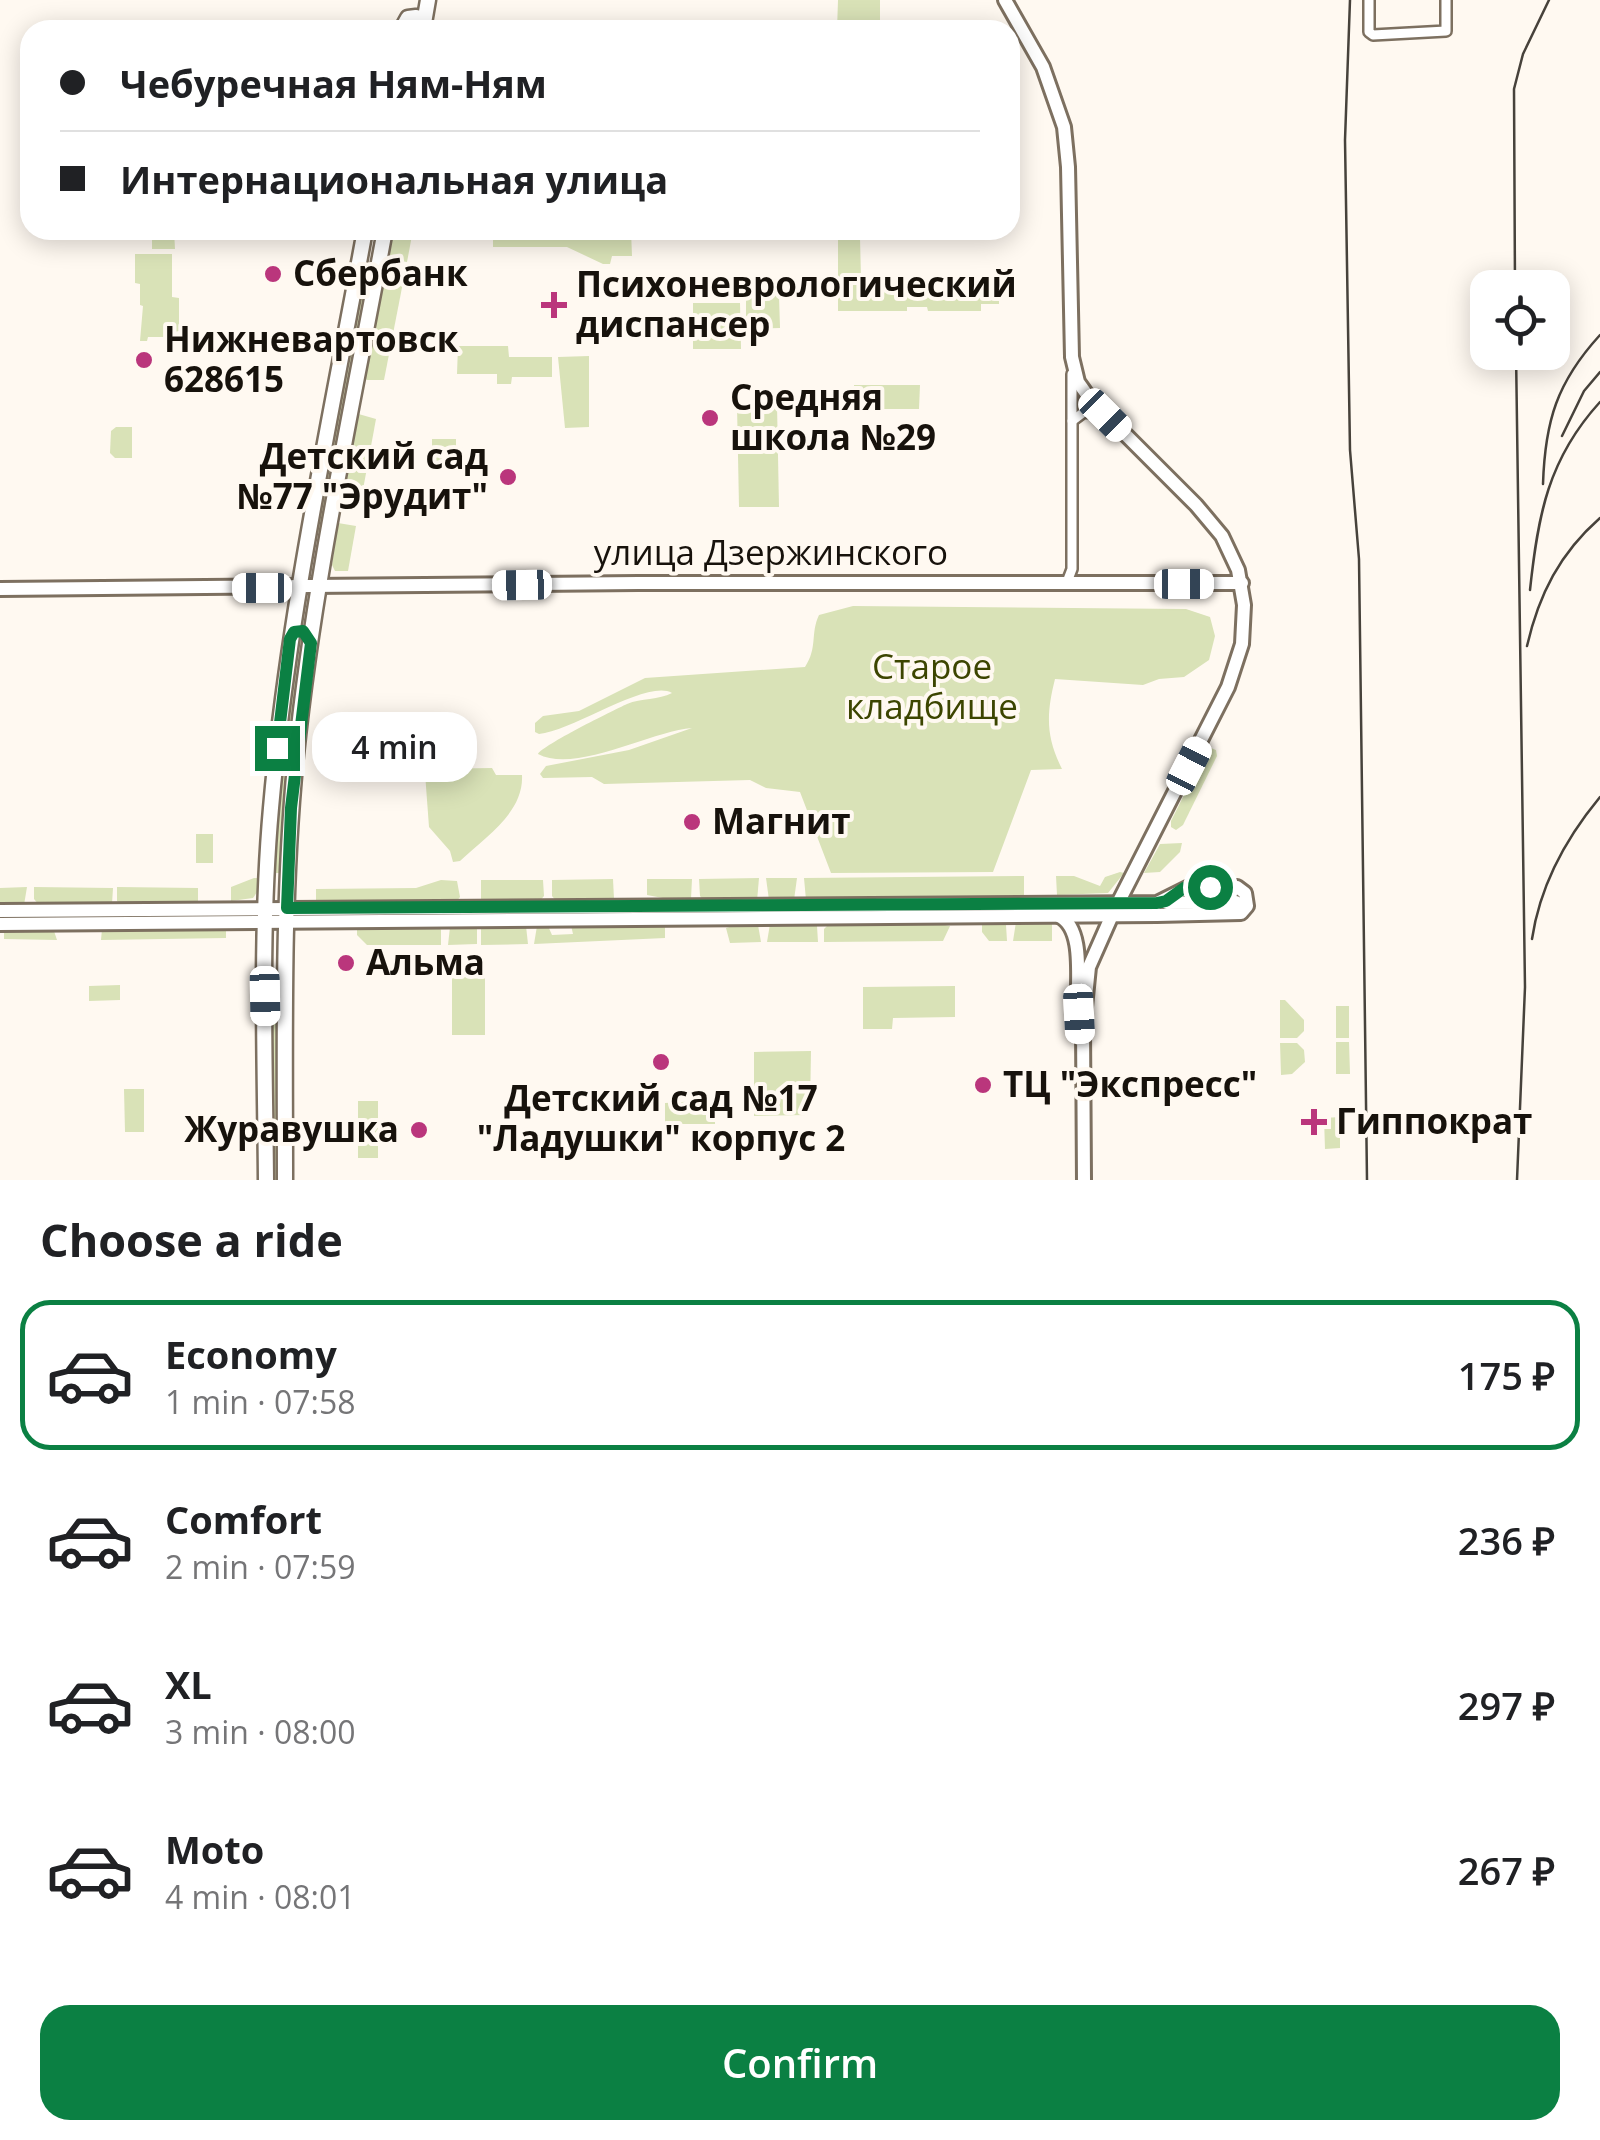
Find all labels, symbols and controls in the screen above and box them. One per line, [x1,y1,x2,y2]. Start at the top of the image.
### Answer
text: Чебуречная Ням-Ням [120,57,547,109]
text: Интернациональная улица [120,153,668,205]
place label: Сбербанк [293,249,468,296]
place label: Психоневрологический диспансер [576,260,1017,347]
marker: Сбербанк [262,263,284,285]
map controls [1470,270,1570,370]
button: locate [1470,270,1570,370]
marker: Психоневрологический диспансер [541,292,567,318]
place label: Нижневартовск 628615 [164,315,459,402]
marker: Нижневартовск 628615 [133,349,155,371]
place label: Средняя школа №29 [730,373,936,460]
car [1073,383,1137,447]
marker: Средняя школа №29 [699,407,721,429]
place label: Детский сад №77 "Эрудит" [237,432,488,519]
marker: Детский сад №77 "Эрудит" [497,466,519,488]
street label: улица Дзержинского [594,528,948,575]
car [492,569,552,601]
car [1154,569,1214,599]
car [232,573,292,603]
park label: Старое кладбище [846,642,1018,729]
callout: 4 min [312,713,477,783]
text: 4 min [351,725,438,768]
route end [255,726,300,771]
car [1162,732,1216,800]
place label: Магнит [712,797,851,844]
marker: Магнит [681,811,703,833]
route start [1188,865,1233,910]
place label: Альма [366,938,485,985]
marker: Альма [335,952,357,974]
car [249,966,281,1026]
car [1062,983,1096,1045]
marker: Детский сад №17 "Ладушки" корпус 2 [650,1051,672,1073]
place label: ТЦ "Экспресс" [1003,1060,1257,1107]
place label: Детский сад №17 "Ладушки" корпус 2 [477,1074,845,1161]
marker: ТЦ "Экспресс" [972,1074,994,1096]
place label: Гиппократ [1336,1097,1532,1144]
place label: Журавушка [184,1105,399,1152]
marker: Гиппократ [1301,1109,1327,1135]
marker: Журавушка [408,1119,430,1141]
text: Choose a ride [40,1209,343,1270]
text: Economy [165,1328,337,1380]
icon: car [45,1330,135,1420]
text: 175 ₽ [1458,1349,1555,1401]
text: 1 min · 07:58 [165,1380,356,1423]
text: Comfort [165,1493,322,1545]
icon: car [45,1495,135,1585]
text: 236 ₽ [1458,1514,1555,1566]
text: 2 min · 07:59 [165,1545,356,1588]
text: XL [165,1658,212,1710]
icon: car [45,1660,135,1750]
text: 297 ₽ [1458,1679,1555,1731]
text: 3 min · 08:00 [165,1710,356,1753]
text: Moto [165,1823,264,1875]
icon: car [45,1825,135,1915]
text: 267 ₽ [1458,1844,1555,1896]
text: 4 min · 08:01 [165,1875,356,1918]
button: Confirm [40,2005,1560,2120]

